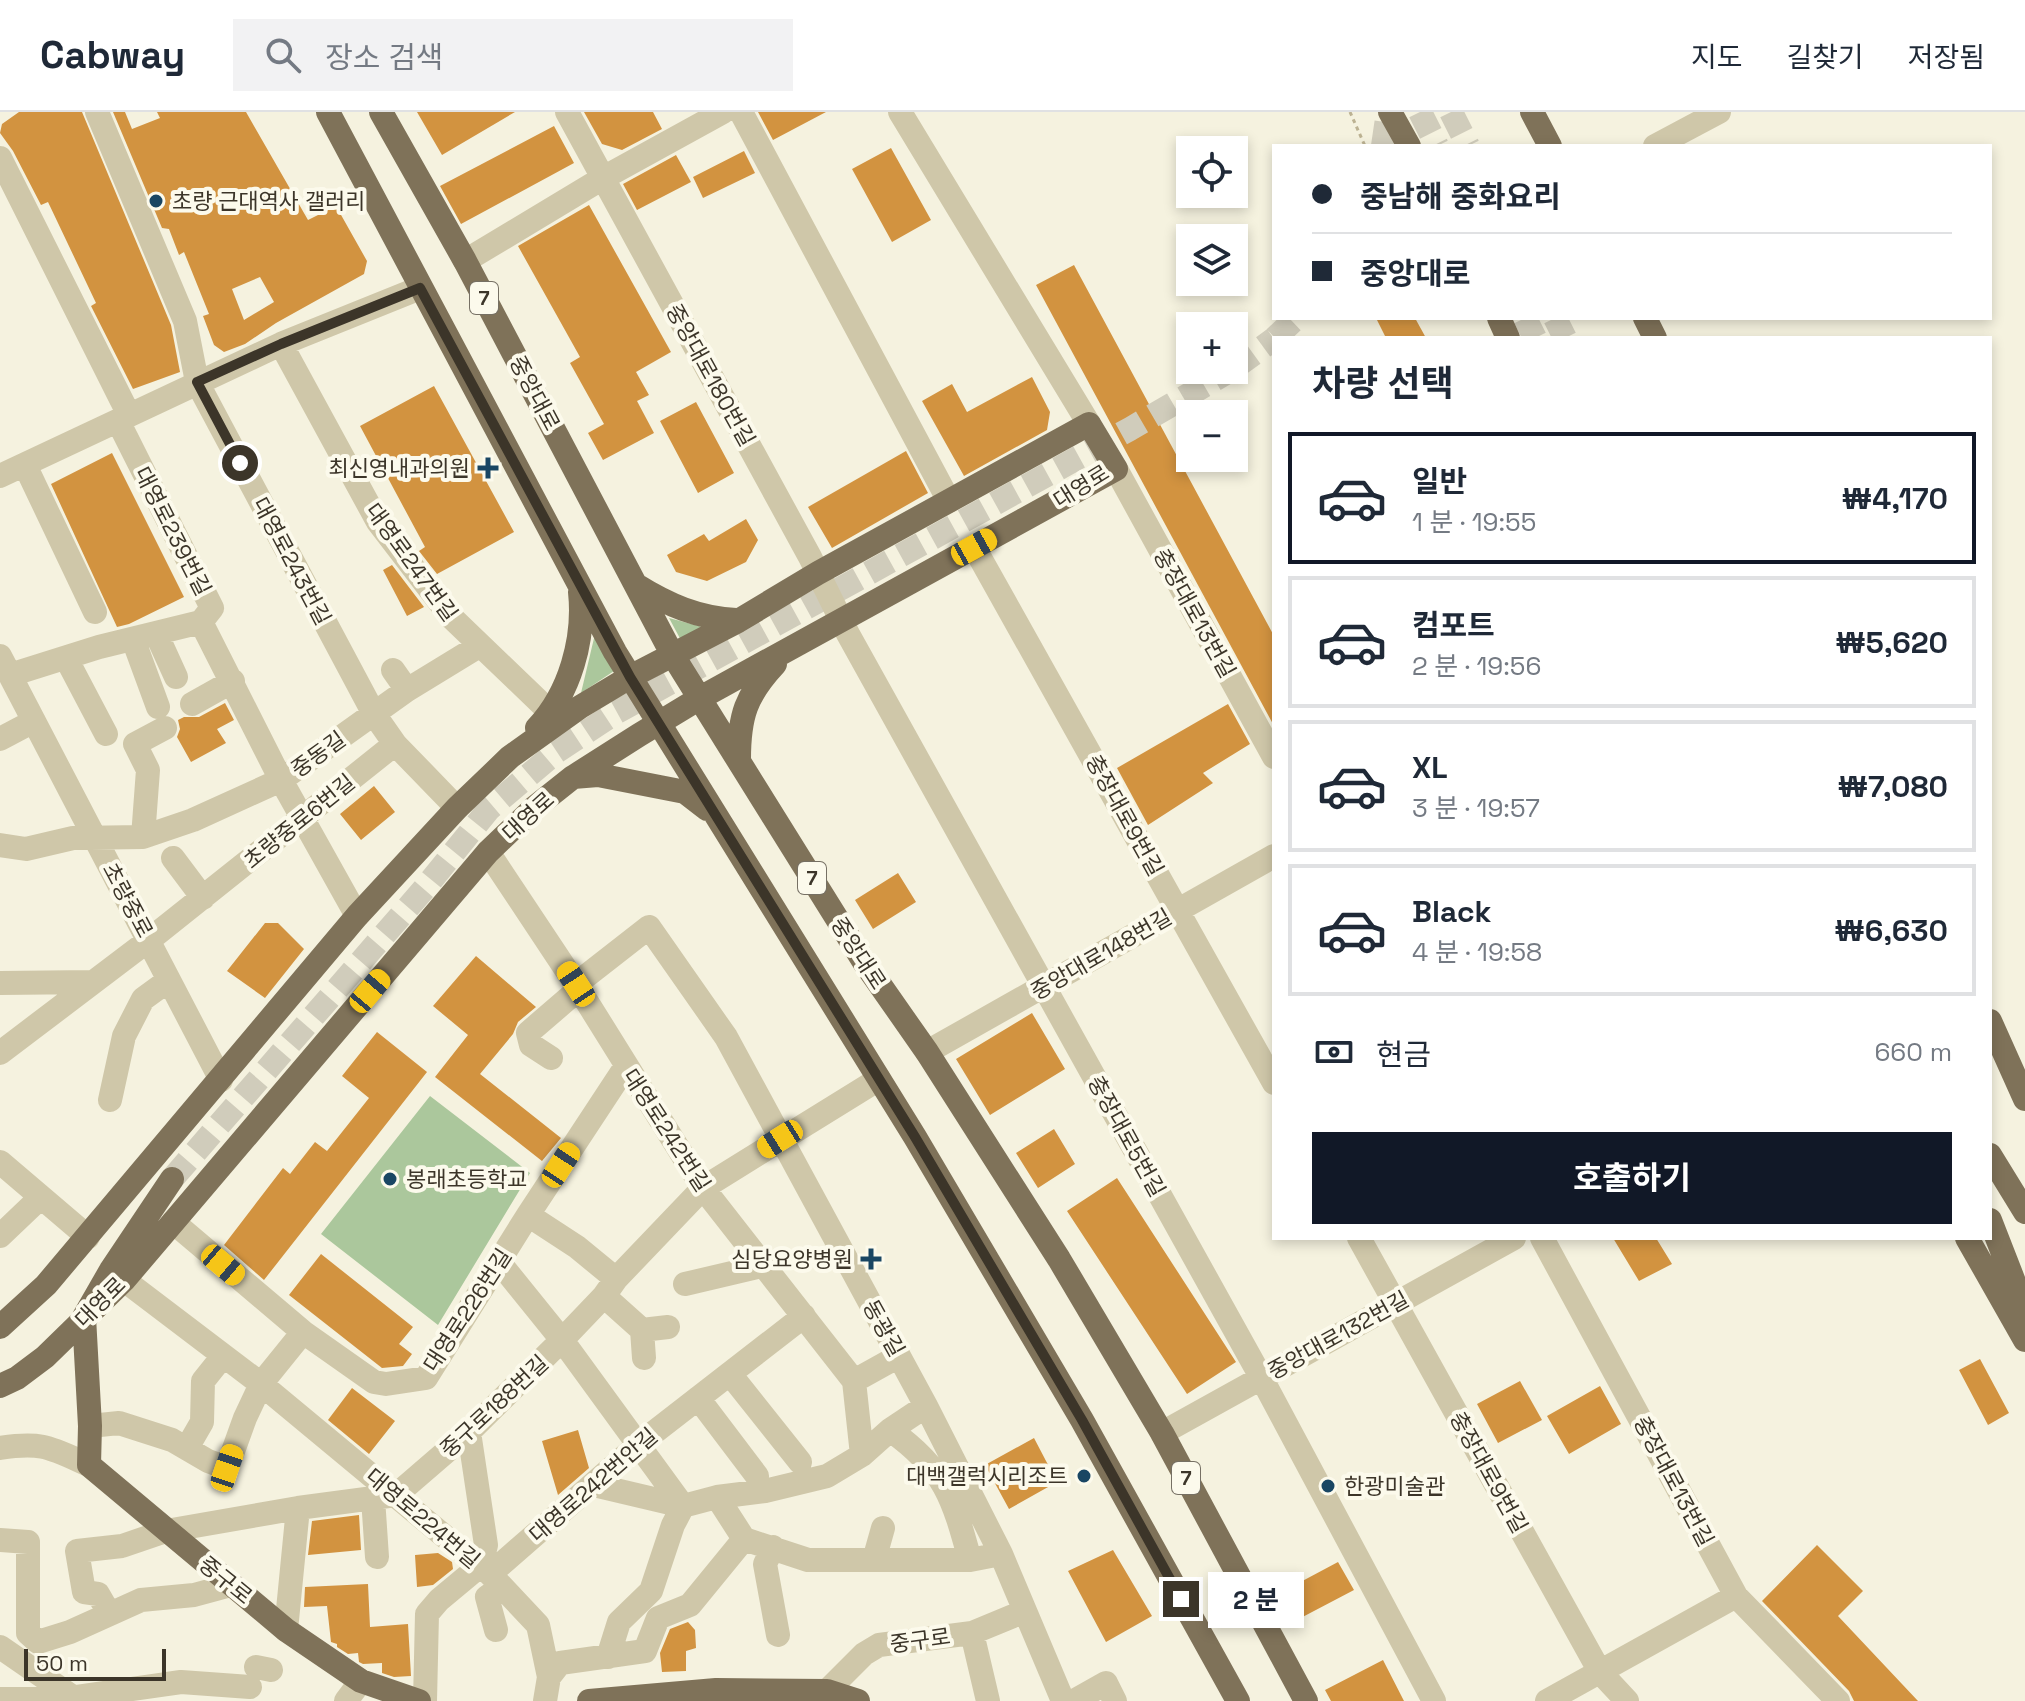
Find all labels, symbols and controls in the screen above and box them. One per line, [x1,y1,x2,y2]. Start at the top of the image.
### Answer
search box [233,19,793,91]
text: Cabway [40,31,185,79]
icon: search [261,33,305,77]
text: 장소 검색 [325,38,443,77]
text: 지도 [1691,39,1742,75]
text: 길찾기 [1786,39,1864,75]
text: 저장됨 [1908,39,1985,75]
map controls [1176,136,1248,472]
button: locate [1176,136,1248,208]
text: 중남해 중화요리 [1360,177,1561,216]
place label: 초량 근대역사 갤러리 [172,187,365,215]
marker: 초량 근대역사 갤러리 [147,192,165,210]
button: layers [1176,224,1248,296]
text: 중앙대로 [1360,254,1470,293]
road number: 7 [470,282,498,314]
street label: 중앙대로180번길 [660,299,762,451]
button: + [1176,312,1248,384]
street label: 중앙대로 [504,351,566,435]
text: 차량 선택 [1312,361,1454,407]
button: − [1176,400,1248,472]
route start [222,445,258,481]
place label: 최신영내과의원 [328,454,470,482]
marker: 최신영내과의원 [477,457,499,479]
street label: 대영로 [1048,458,1114,514]
street label: 대영로239번길 [128,462,218,600]
icon: car [1316,462,1388,534]
text: 일반 [1412,462,1467,501]
text: ₩4,170 [1842,479,1948,518]
street label: 대영로243번길 [247,492,337,630]
street label: 대영로247번길 [360,497,464,627]
text: 1 분 · 19:55 [1412,505,1536,539]
car [947,525,1001,569]
street label: 충장대로13번길 [1148,543,1242,683]
icon: car [1316,606,1388,678]
text: 컴포트 [1412,606,1495,645]
text: ₩5,620 [1835,623,1948,662]
text: 2 분 · 19:56 [1412,649,1541,683]
street label: 중동길 [285,725,351,783]
text: XL [1412,748,1448,787]
street label: 충장대로9번길 [1080,749,1170,881]
icon: car [1316,750,1388,822]
text: ₩7,080 [1837,767,1948,806]
street label: 초량중로6번길 [238,768,360,874]
street label: 대영로 [496,785,560,847]
text: 3 분 · 19:57 [1412,791,1540,825]
street label: 초량중로 [97,858,159,942]
road number: 7 [798,862,826,894]
text: Black [1412,892,1491,931]
icon: car [1316,894,1388,966]
street label: 중앙대로148번길 [1026,902,1176,1006]
street label: 중앙대로 [825,911,893,995]
text: ₩6,630 [1834,911,1948,950]
text: 4 분 · 19:58 [1412,935,1542,969]
car [553,957,599,1011]
car [345,965,395,1017]
icon: cash [1312,1030,1356,1074]
text: 현금 [1376,1035,1431,1074]
text: 660 m [1874,1035,1952,1069]
street label: 대영로242번길 [617,1063,717,1197]
street label: 충장대로5번길 [1082,1070,1172,1202]
car [753,1116,807,1162]
button: 호출하기 [1312,1132,1952,1224]
car [538,1138,584,1192]
place label: 봉래초등학교 [406,1165,527,1193]
marker: 봉래초등학교 [381,1170,399,1188]
car [197,1240,249,1290]
street label: 대영로226번길 [417,1243,517,1377]
place label: 심당요양병원 [732,1245,853,1273]
marker: 심당요양병원 [860,1248,882,1270]
street label: 대영로 [69,1271,131,1333]
street label: 중앙대로132번길 [1262,1285,1414,1385]
street label: 동광길 [857,1295,911,1361]
street label: 중구로188번길 [434,1349,554,1463]
street label: 충장대로9번길 [1444,1406,1534,1538]
street label: 충장대로13번길 [1628,1411,1720,1551]
street label: 대영로242번안길 [523,1422,663,1548]
car [208,1441,246,1495]
street label: 대영로224번길 [360,1462,486,1574]
place label: 대백갤럭시리조트 [906,1462,1068,1490]
road number: 7 [1172,1462,1200,1494]
marker: 대백갤럭시리조트 [1075,1467,1093,1485]
place label: 한광미술관 [1344,1472,1445,1500]
marker: 한광미술관 [1319,1477,1337,1495]
street label: 중구로 [194,1550,258,1610]
callout: 2 분 [1209,1571,1305,1627]
route end [1163,1581,1199,1617]
text: 2 분 [1233,1583,1279,1617]
street label: 중구로 [888,1622,952,1658]
scale bar [24,1645,166,1681]
text: 50 m [36,1649,88,1677]

